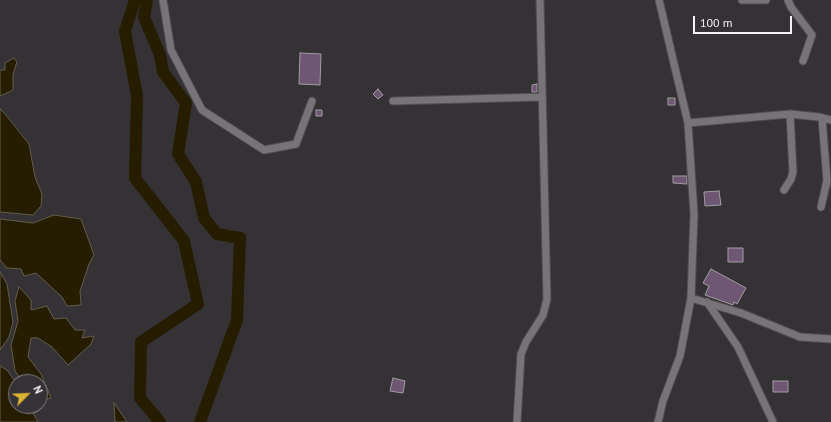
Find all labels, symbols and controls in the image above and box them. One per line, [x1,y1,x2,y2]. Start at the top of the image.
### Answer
scale bar [695,8,794,34]
text: 100 m [700,15,733,30]
north arrow [8,374,48,414]
text: N [30,383,46,396]

